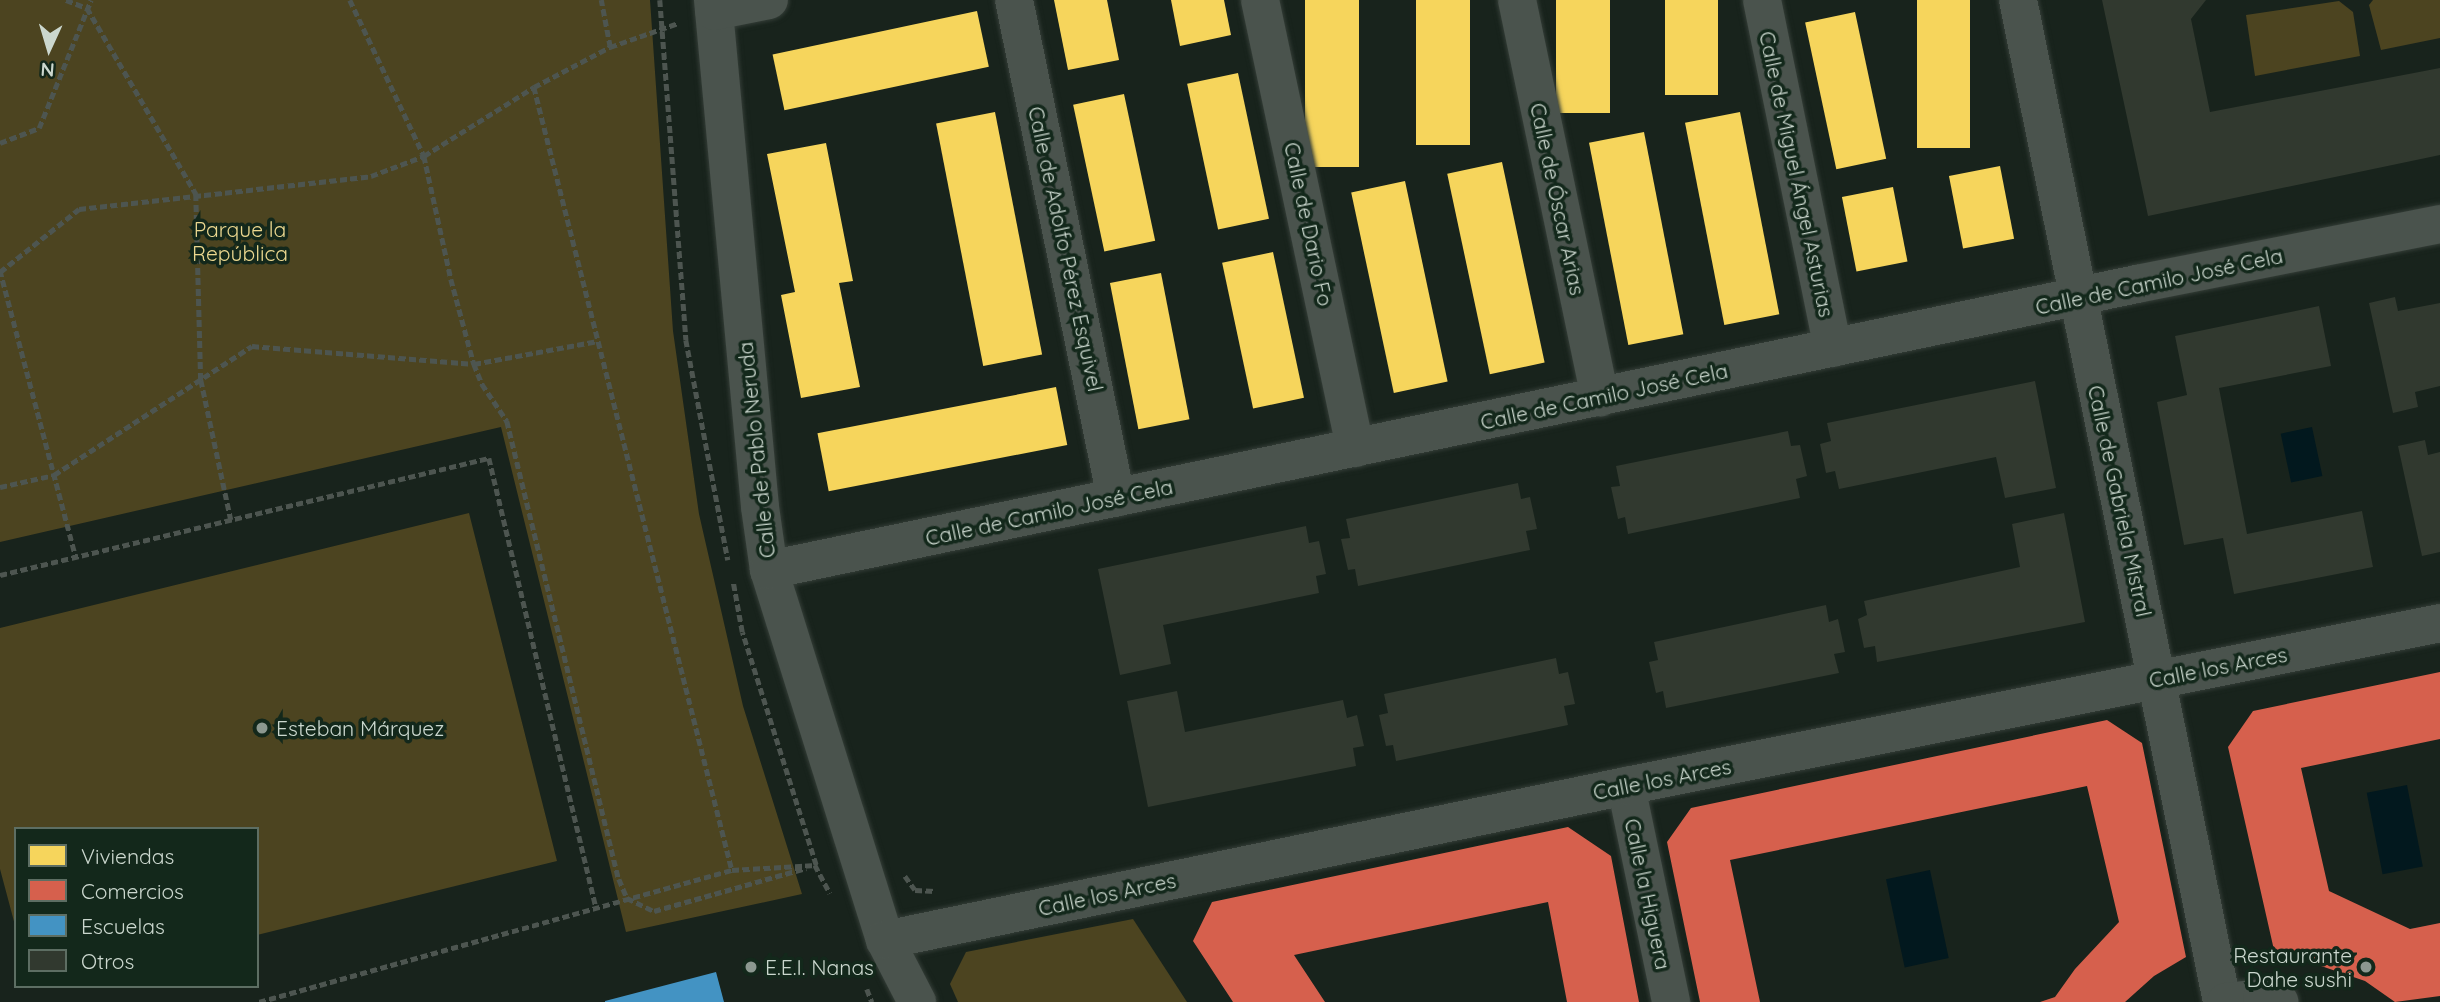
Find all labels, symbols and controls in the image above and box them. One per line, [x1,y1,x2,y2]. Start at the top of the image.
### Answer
north arrow [14,14,84,84]
street label: Calle de Miguel Ángel Asturias [1754,29,1840,319]
text: N [40,57,55,82]
street label: Calle de Óscar Arias [1525,101,1591,297]
street label: Calle de Adolfo Pérez Esquivel [1023,104,1109,394]
street label: Calle de Dario Fo [1279,140,1339,308]
park label: Parque la República [192,216,288,266]
street label: Calle de Camilo José Cela [2033,242,2285,320]
street label: Calle de Pablo Neruda [732,341,780,559]
street label: Calle de Camilo José Cela [1478,357,1730,435]
street label: Calle de Gabriela Mistral [2083,383,2157,619]
street label: Calle de Camilo José Cela [923,473,1175,551]
street label: Calle los Arces [2147,641,2289,693]
place label: Esteban Márquez [276,715,444,741]
marker: Esteban Márquez [254,720,270,736]
street label: Calle los Arces [1591,753,1733,805]
street label: Calle la Higuera [1620,816,1676,972]
legend [14,827,259,988]
text: Viviendas [81,843,174,869]
street label: Calle los Arces [1036,867,1178,921]
text: Comercios [81,878,184,904]
text: Escuelas [81,913,165,939]
place label: Restaurante Dahe sushi [2233,942,2352,992]
text: Otros [81,948,134,974]
place label: E.E.I. Nanas [765,954,874,980]
marker: E.E.I. Nanas [743,959,759,975]
marker: Restaurante Dahe sushi [2358,959,2374,975]

